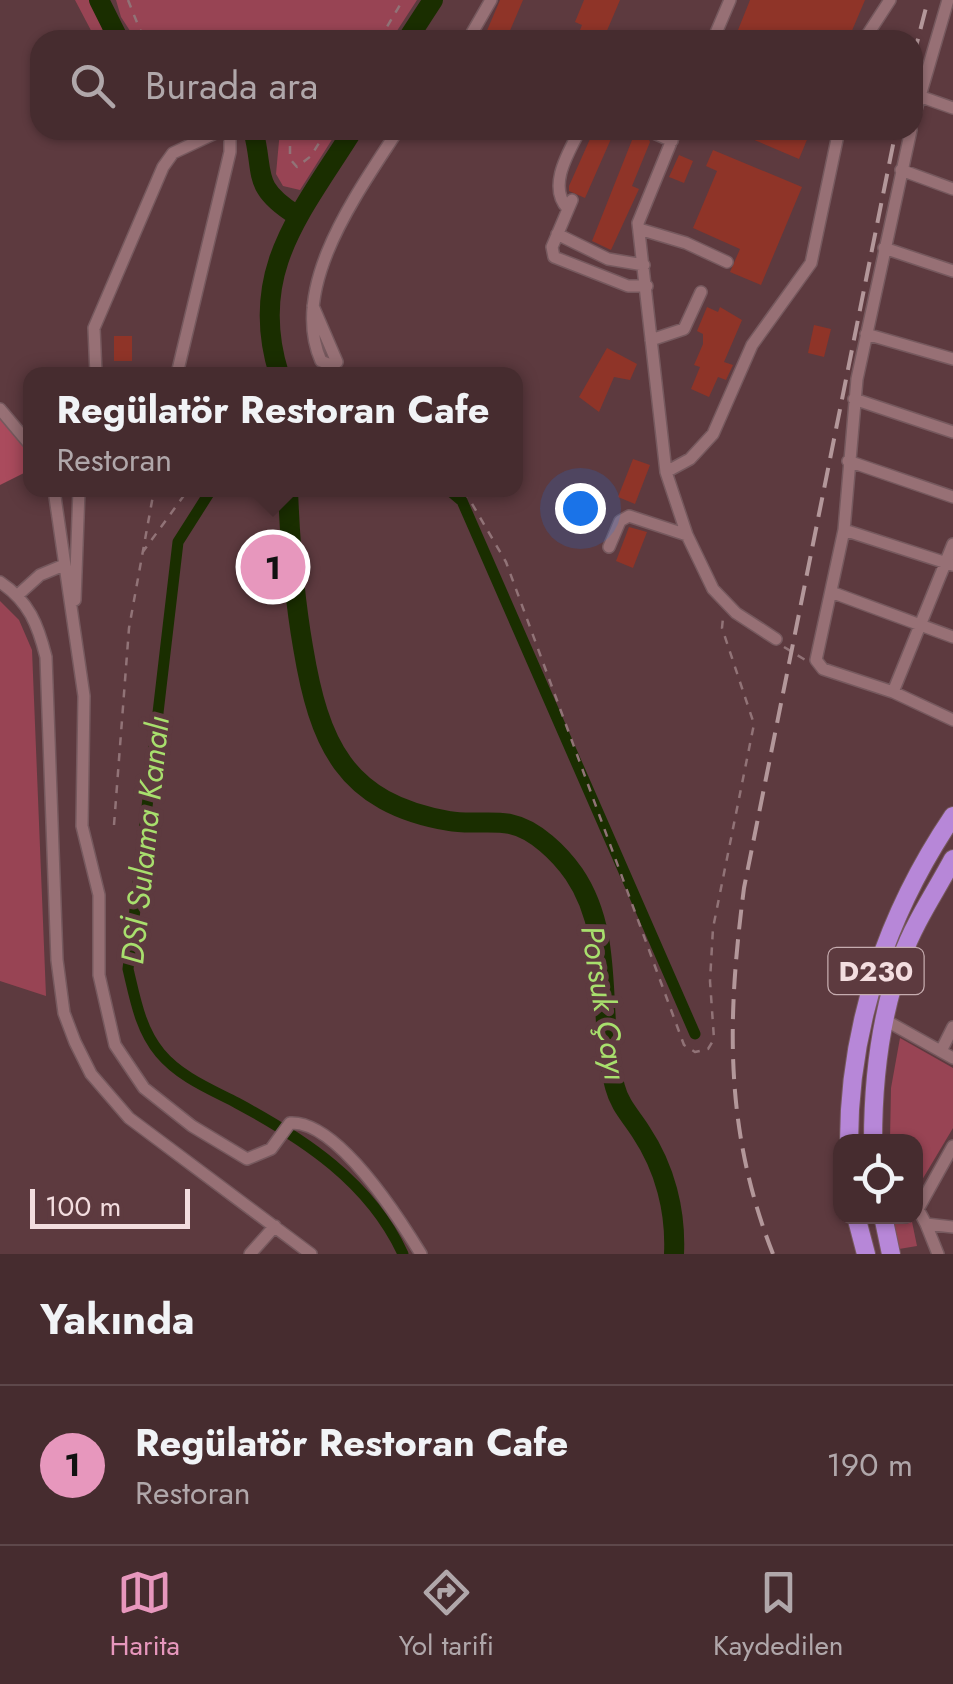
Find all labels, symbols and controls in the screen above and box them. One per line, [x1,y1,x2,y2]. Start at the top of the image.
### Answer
search box [30,30,923,140]
icon: search [65,58,120,113]
text: Burada ara [145,58,318,113]
popup [23,367,523,497]
text: Regülatör Restoran Cafe [56,382,490,437]
text: Restoran [56,437,172,483]
your location [555,483,606,534]
pin: 1 [240,530,306,604]
water label: DSİ Sulama Kanalı [109,714,181,966]
water label: Porsuk Çayı [569,922,639,1084]
road number: D230 [828,948,924,994]
map controls [833,1134,923,1224]
button: locate [833,1134,923,1224]
scale bar [30,1184,190,1228]
text: 100 m [45,1186,121,1227]
text: Yakında [40,1289,195,1350]
text: Regülatör Restoran Cafe [135,1415,568,1470]
text: 1 [64,1442,81,1488]
text: 190 m [826,1442,913,1488]
text: Restoran [135,1470,251,1516]
tab: Harita [109,1565,180,1666]
tab: Yol tarifi [399,1565,494,1666]
tab: Kaydedilen [713,1565,844,1666]

